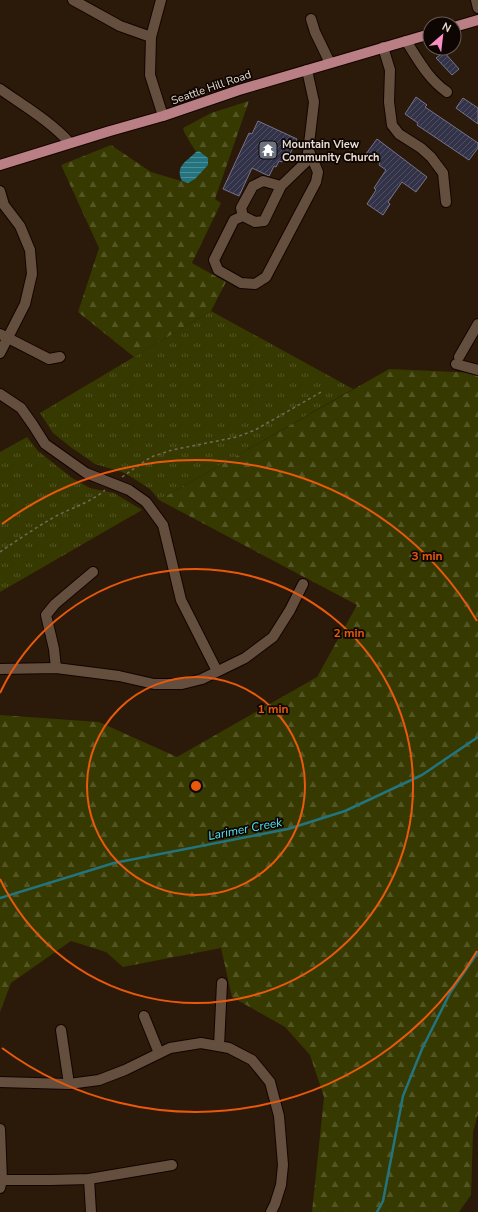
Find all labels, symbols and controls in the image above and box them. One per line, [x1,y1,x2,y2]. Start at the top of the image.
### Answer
north arrow [422,16,462,56]
text: N [439,19,454,36]
street label: Seattle Hill Road [169,67,253,108]
place label: Mountain View Community Church [282,137,380,165]
temple icon: Mountain View Community Church [257,139,279,161]
text: 3 min [411,548,443,564]
text: 2 min [333,625,365,641]
text: 1 min [257,701,289,717]
centre of rings [189,779,203,793]
water label: Larimer Creek [207,814,284,844]

